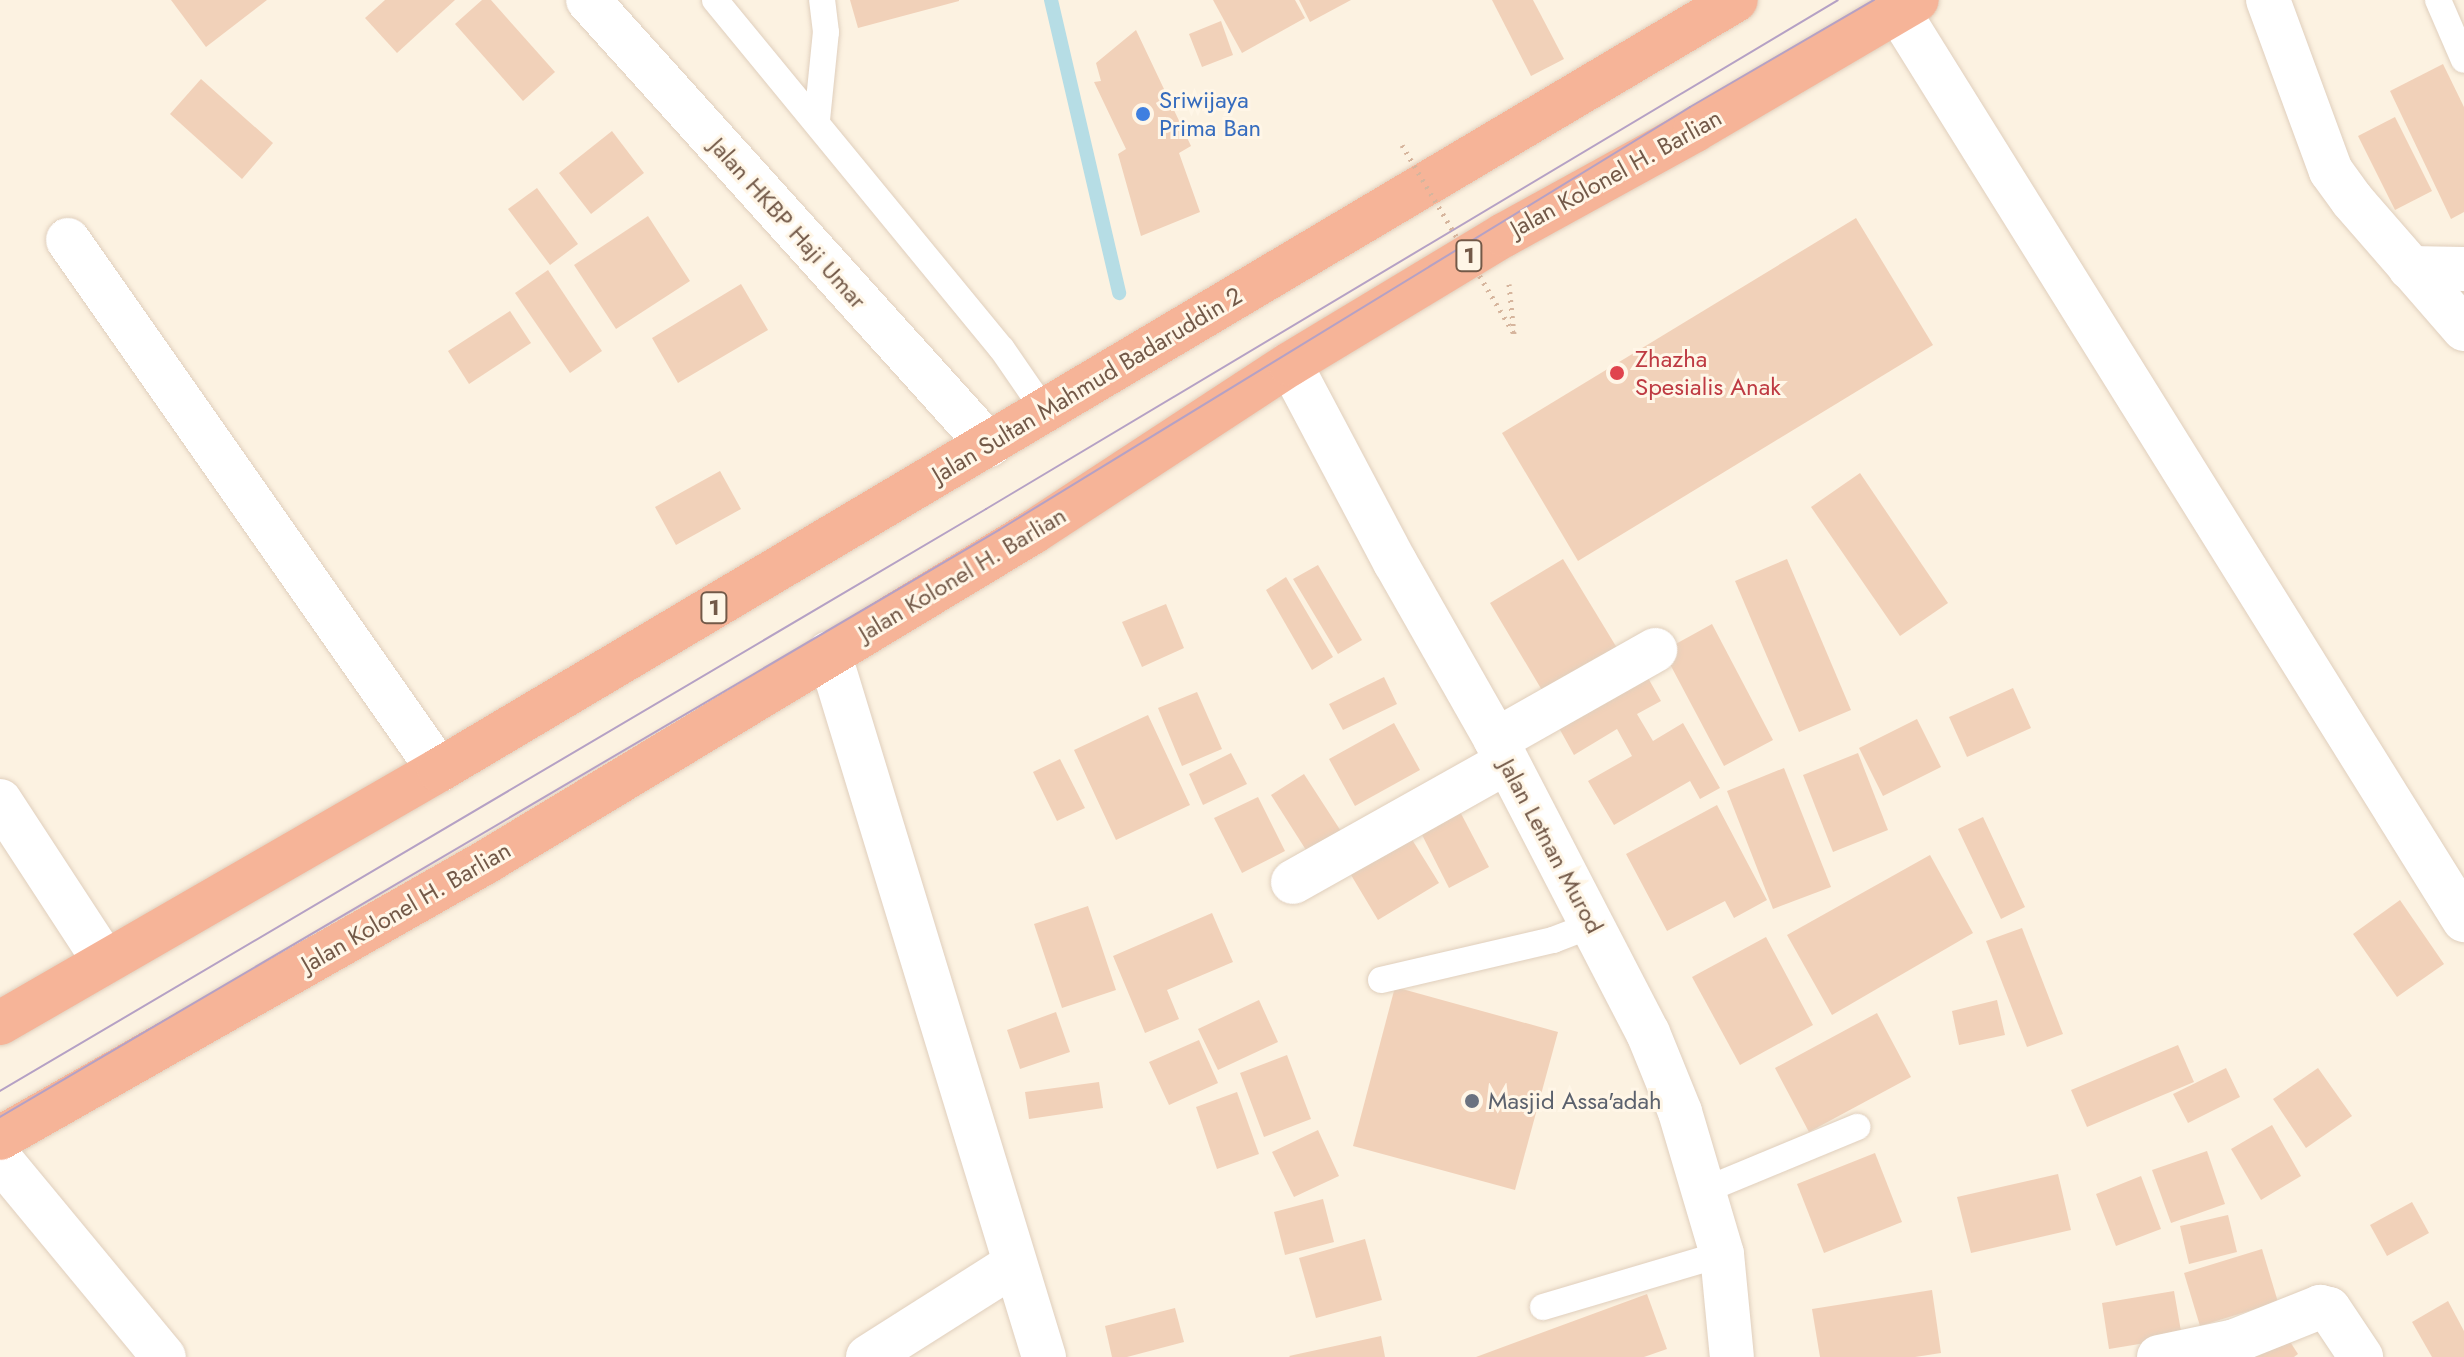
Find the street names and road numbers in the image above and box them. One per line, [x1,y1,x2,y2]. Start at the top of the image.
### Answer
street label: Jalan Kolonel H. Barlian [1505,103,1727,243]
street label: Jalan HKBP Haji Umar [704,132,872,314]
road number: 1 [1455,238,1483,274]
street label: Jalan Sultan Mahmud Badaruddin 2 [927,281,1247,489]
street label: Jalan Kolonel H. Barlian [853,501,1071,647]
road number: 1 [700,590,728,626]
street label: Jalan Letnan Murod [1493,754,1609,938]
street label: Jalan Kolonel H. Barlian [296,835,516,979]

